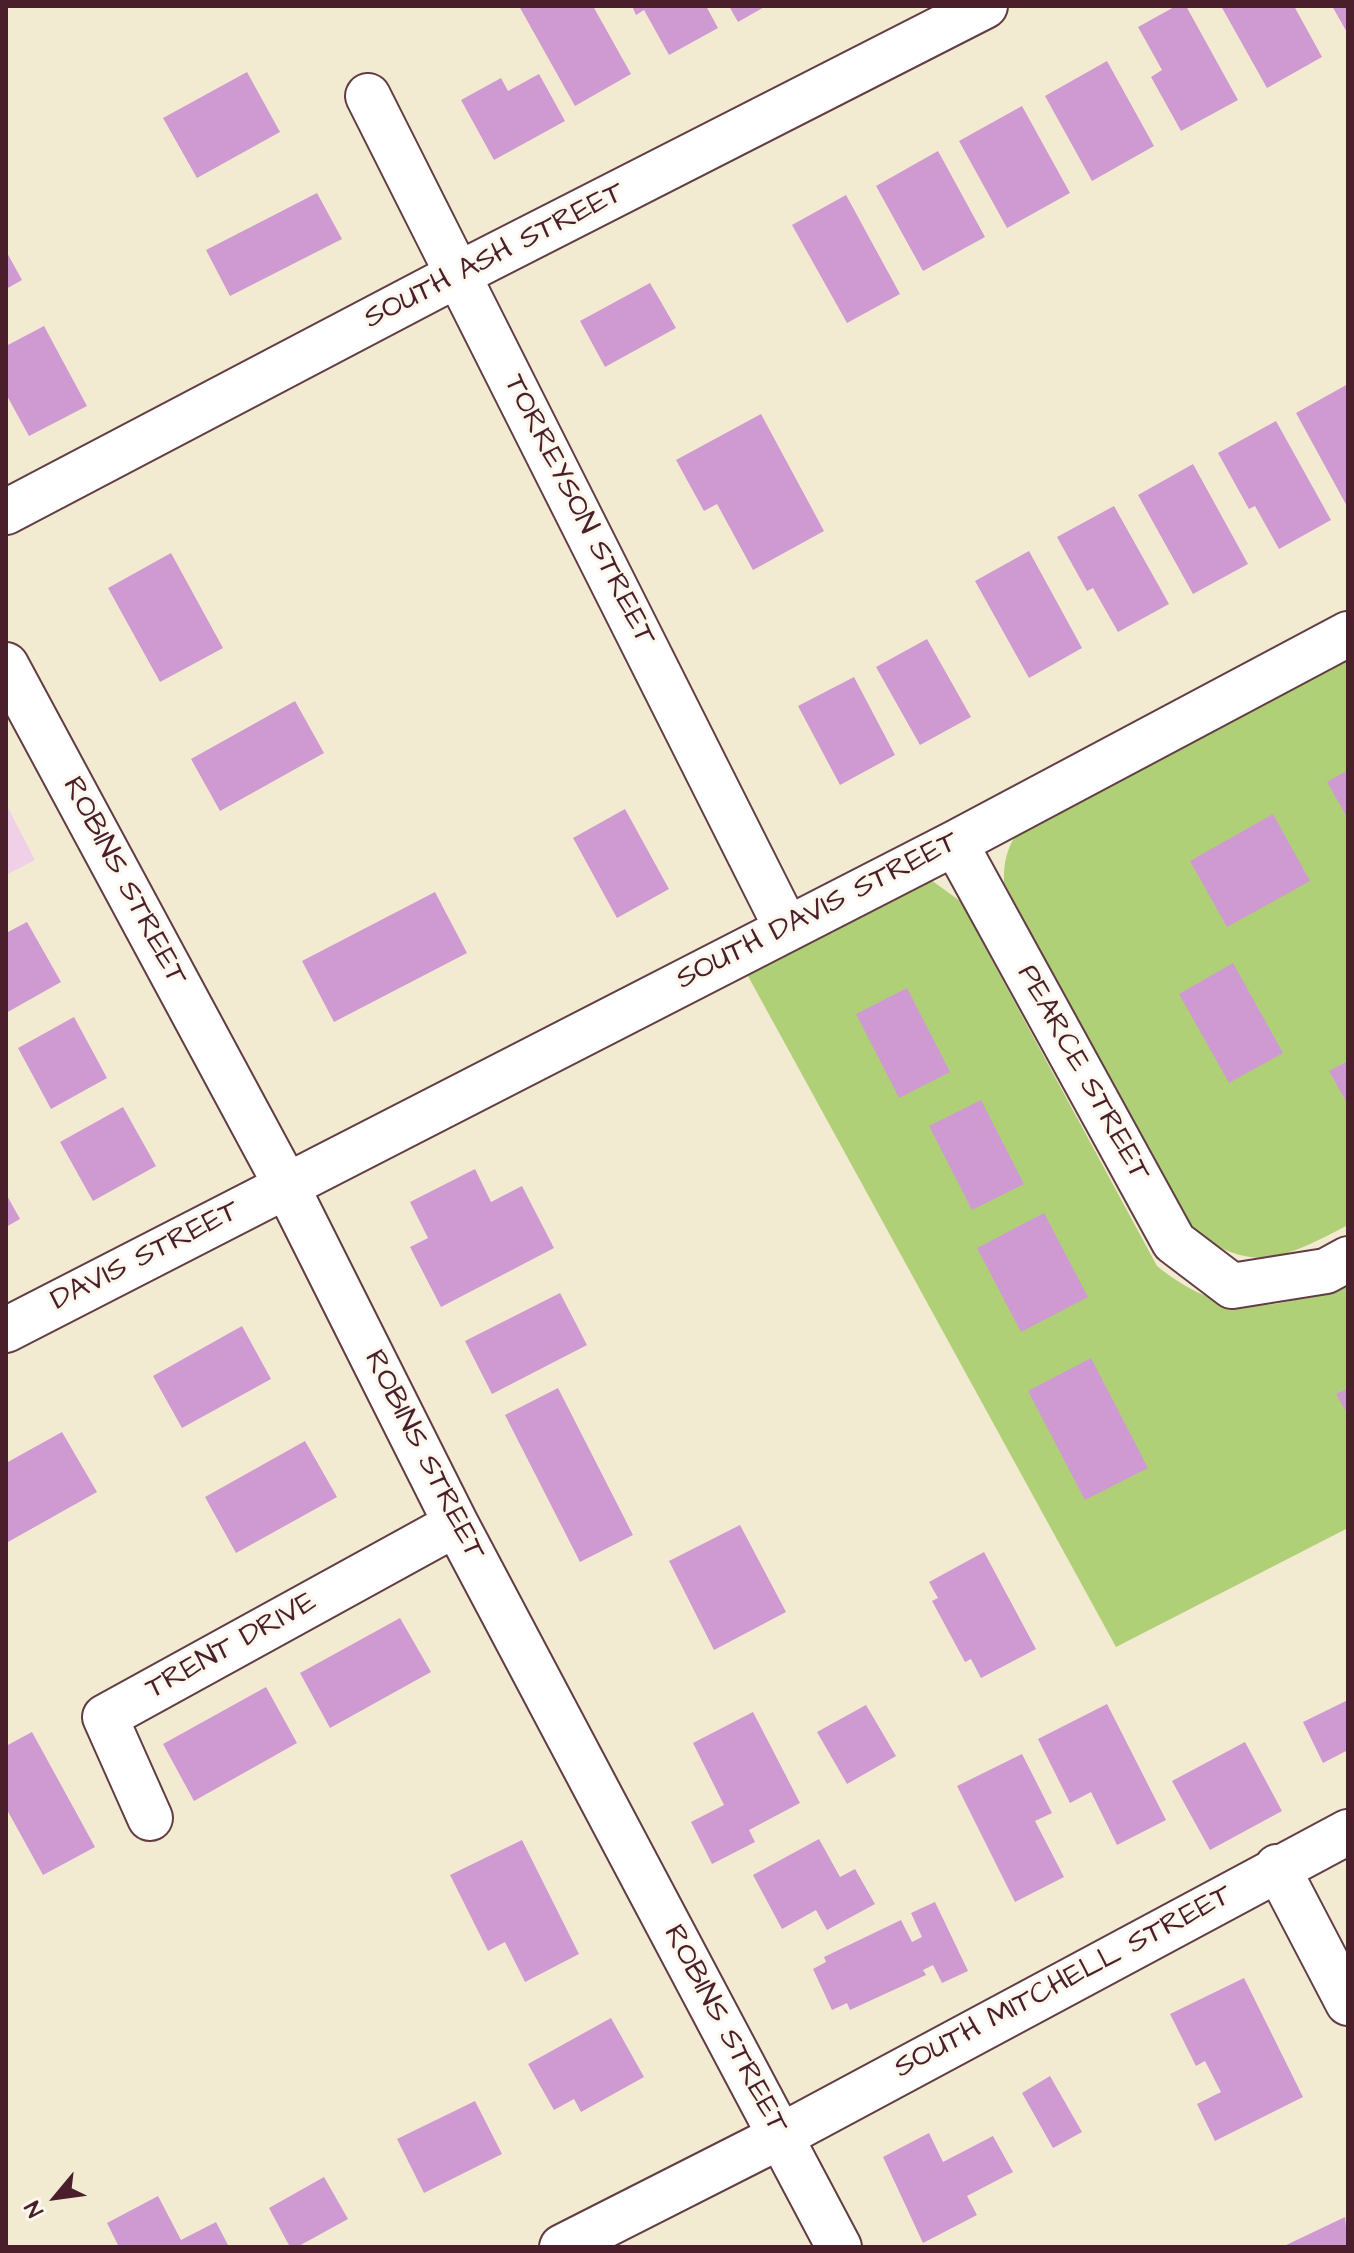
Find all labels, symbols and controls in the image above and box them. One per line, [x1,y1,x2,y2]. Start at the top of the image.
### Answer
street label: SOUTH ASH STREET [359,176,631,338]
street label: TORREYSON STREET [494,370,662,652]
street label: ROBINS STREET [53,772,193,992]
street label: SOUTH DAVIS STREET [671,825,965,999]
street label: PEARCE STREET [1008,959,1156,1189]
street label: DAVIS STREET [46,1194,246,1320]
street label: ROBINS STREET [355,1345,491,1567]
street label: TRENT DRIVE [140,1585,324,1709]
street label: SOUTH MITCHELL STREET [889,1879,1239,2087]
street label: ROBINS STREET [654,1920,794,2140]
north arrow [16,2157,96,2237]
text: N [18,2195,51,2222]

